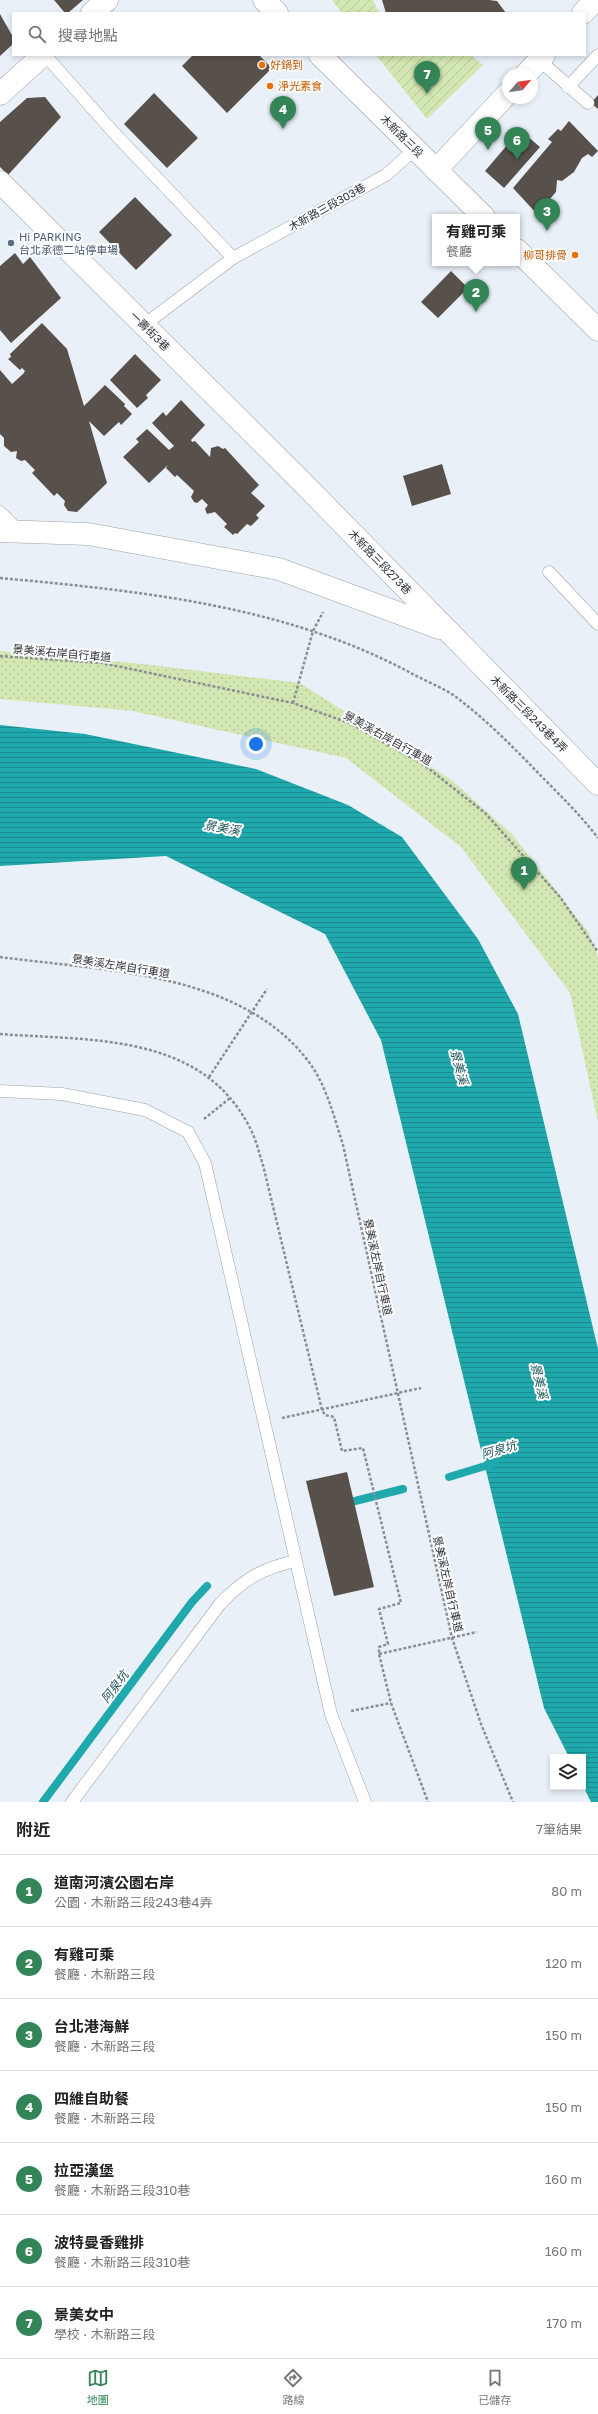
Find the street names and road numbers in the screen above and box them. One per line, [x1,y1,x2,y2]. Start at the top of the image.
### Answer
street label: 木新路三段 [378,112,426,160]
street label: 木新路三段303巷 [286,180,367,233]
street label: 一壽街3巷 [128,308,173,353]
street label: 木新路三段273巷 [346,527,414,597]
street label: 景美溪右岸自行車道 [12,642,112,663]
street label: 木新路三段243巷4弄 [488,673,570,755]
street label: 景美溪右岸自行車道 [342,708,435,767]
street label: 景美溪左岸自行車道 [71,951,171,980]
street label: 景美溪左岸自行車道 [362,1217,395,1317]
street label: 景美溪左岸自行車道 [431,1534,466,1634]

